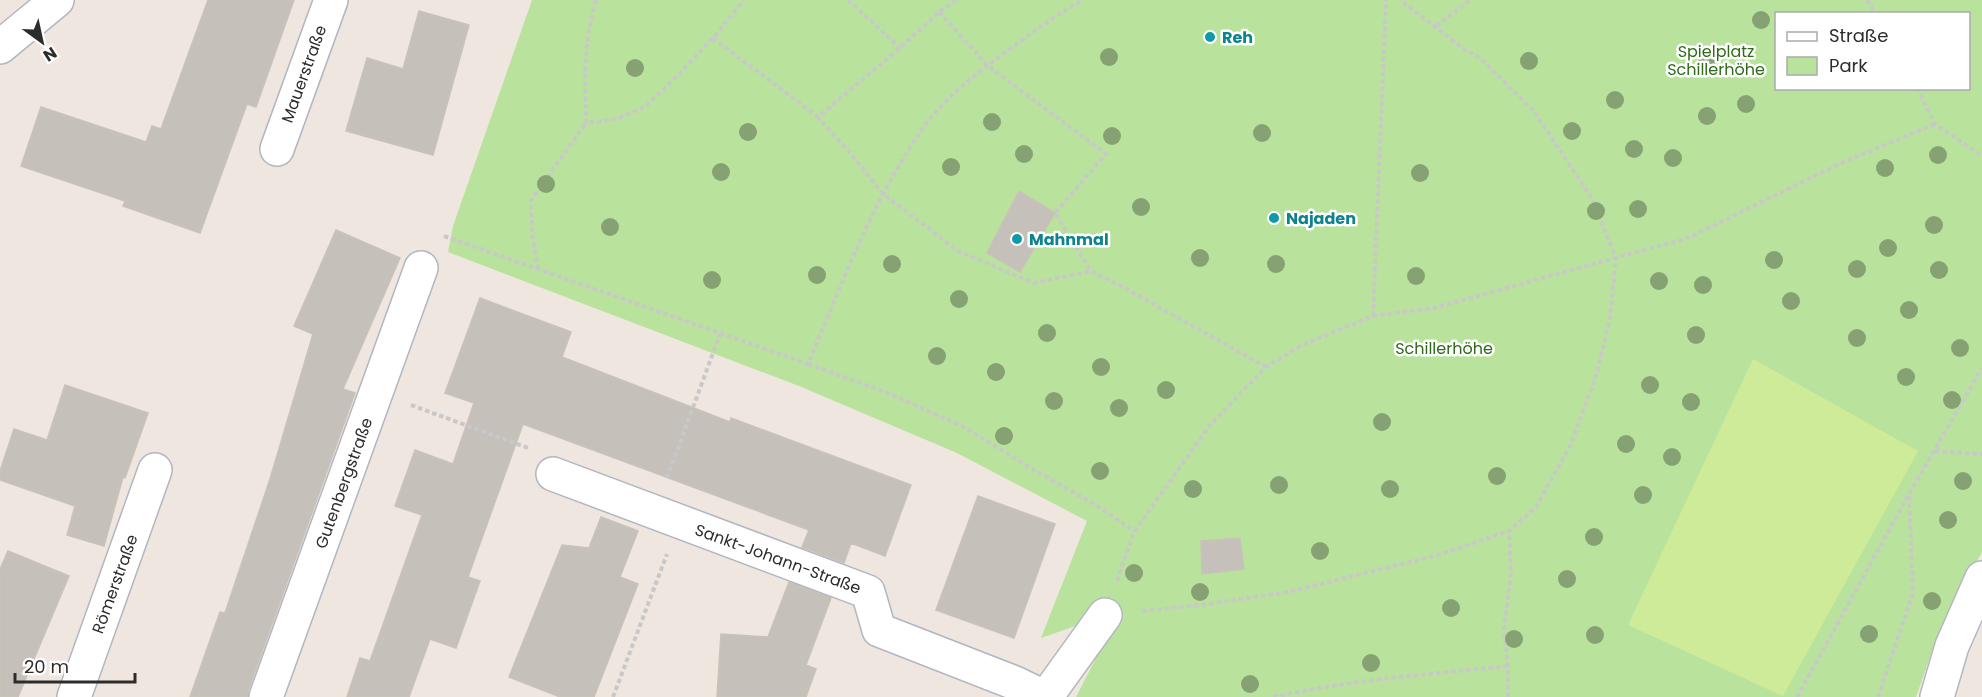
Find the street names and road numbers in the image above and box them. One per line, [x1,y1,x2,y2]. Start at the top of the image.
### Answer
street label: Mauerstraße [276,22,332,126]
street label: Gutenbergstraße [310,414,378,552]
street label: Sankt-Johann-Straße [692,518,864,600]
street label: Römerstraße [86,531,144,637]

